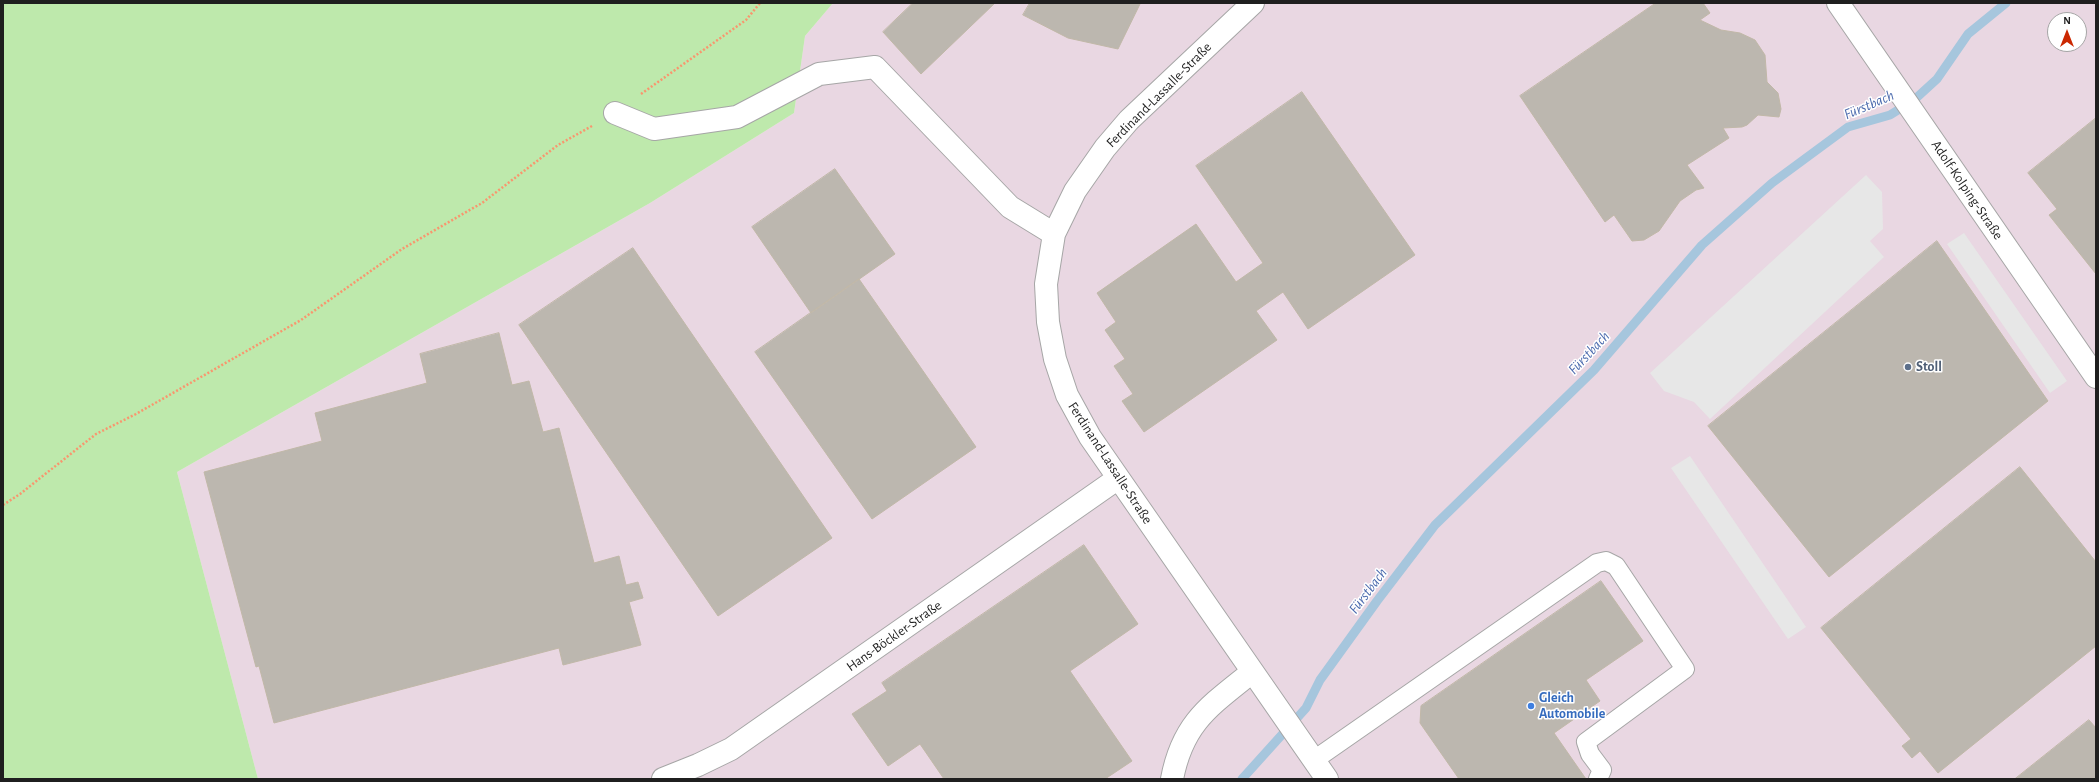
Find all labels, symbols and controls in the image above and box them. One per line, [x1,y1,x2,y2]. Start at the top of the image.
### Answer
north arrow [2047,12,2087,52]
text: N [2063,15,2071,26]
street label: Ferdinand-Lassalle-Straße [1103,39,1215,151]
water label: Fürstbach [1841,86,1897,124]
street label: Adolf-Kolping-Straße [1928,137,2006,243]
water label: Fürstbach [1564,328,1614,378]
place label: Stoll [1916,359,1942,375]
marker: Stoll [1903,362,1913,372]
street label: Ferdinand-Lassalle-Straße [1064,399,1156,527]
water label: Fürstbach [1345,565,1391,617]
street label: Hans-Böckler-Straße [843,597,945,675]
place label: Gleich Automobile [1539,690,1605,722]
marker: Gleich Automobile [1526,701,1536,711]

